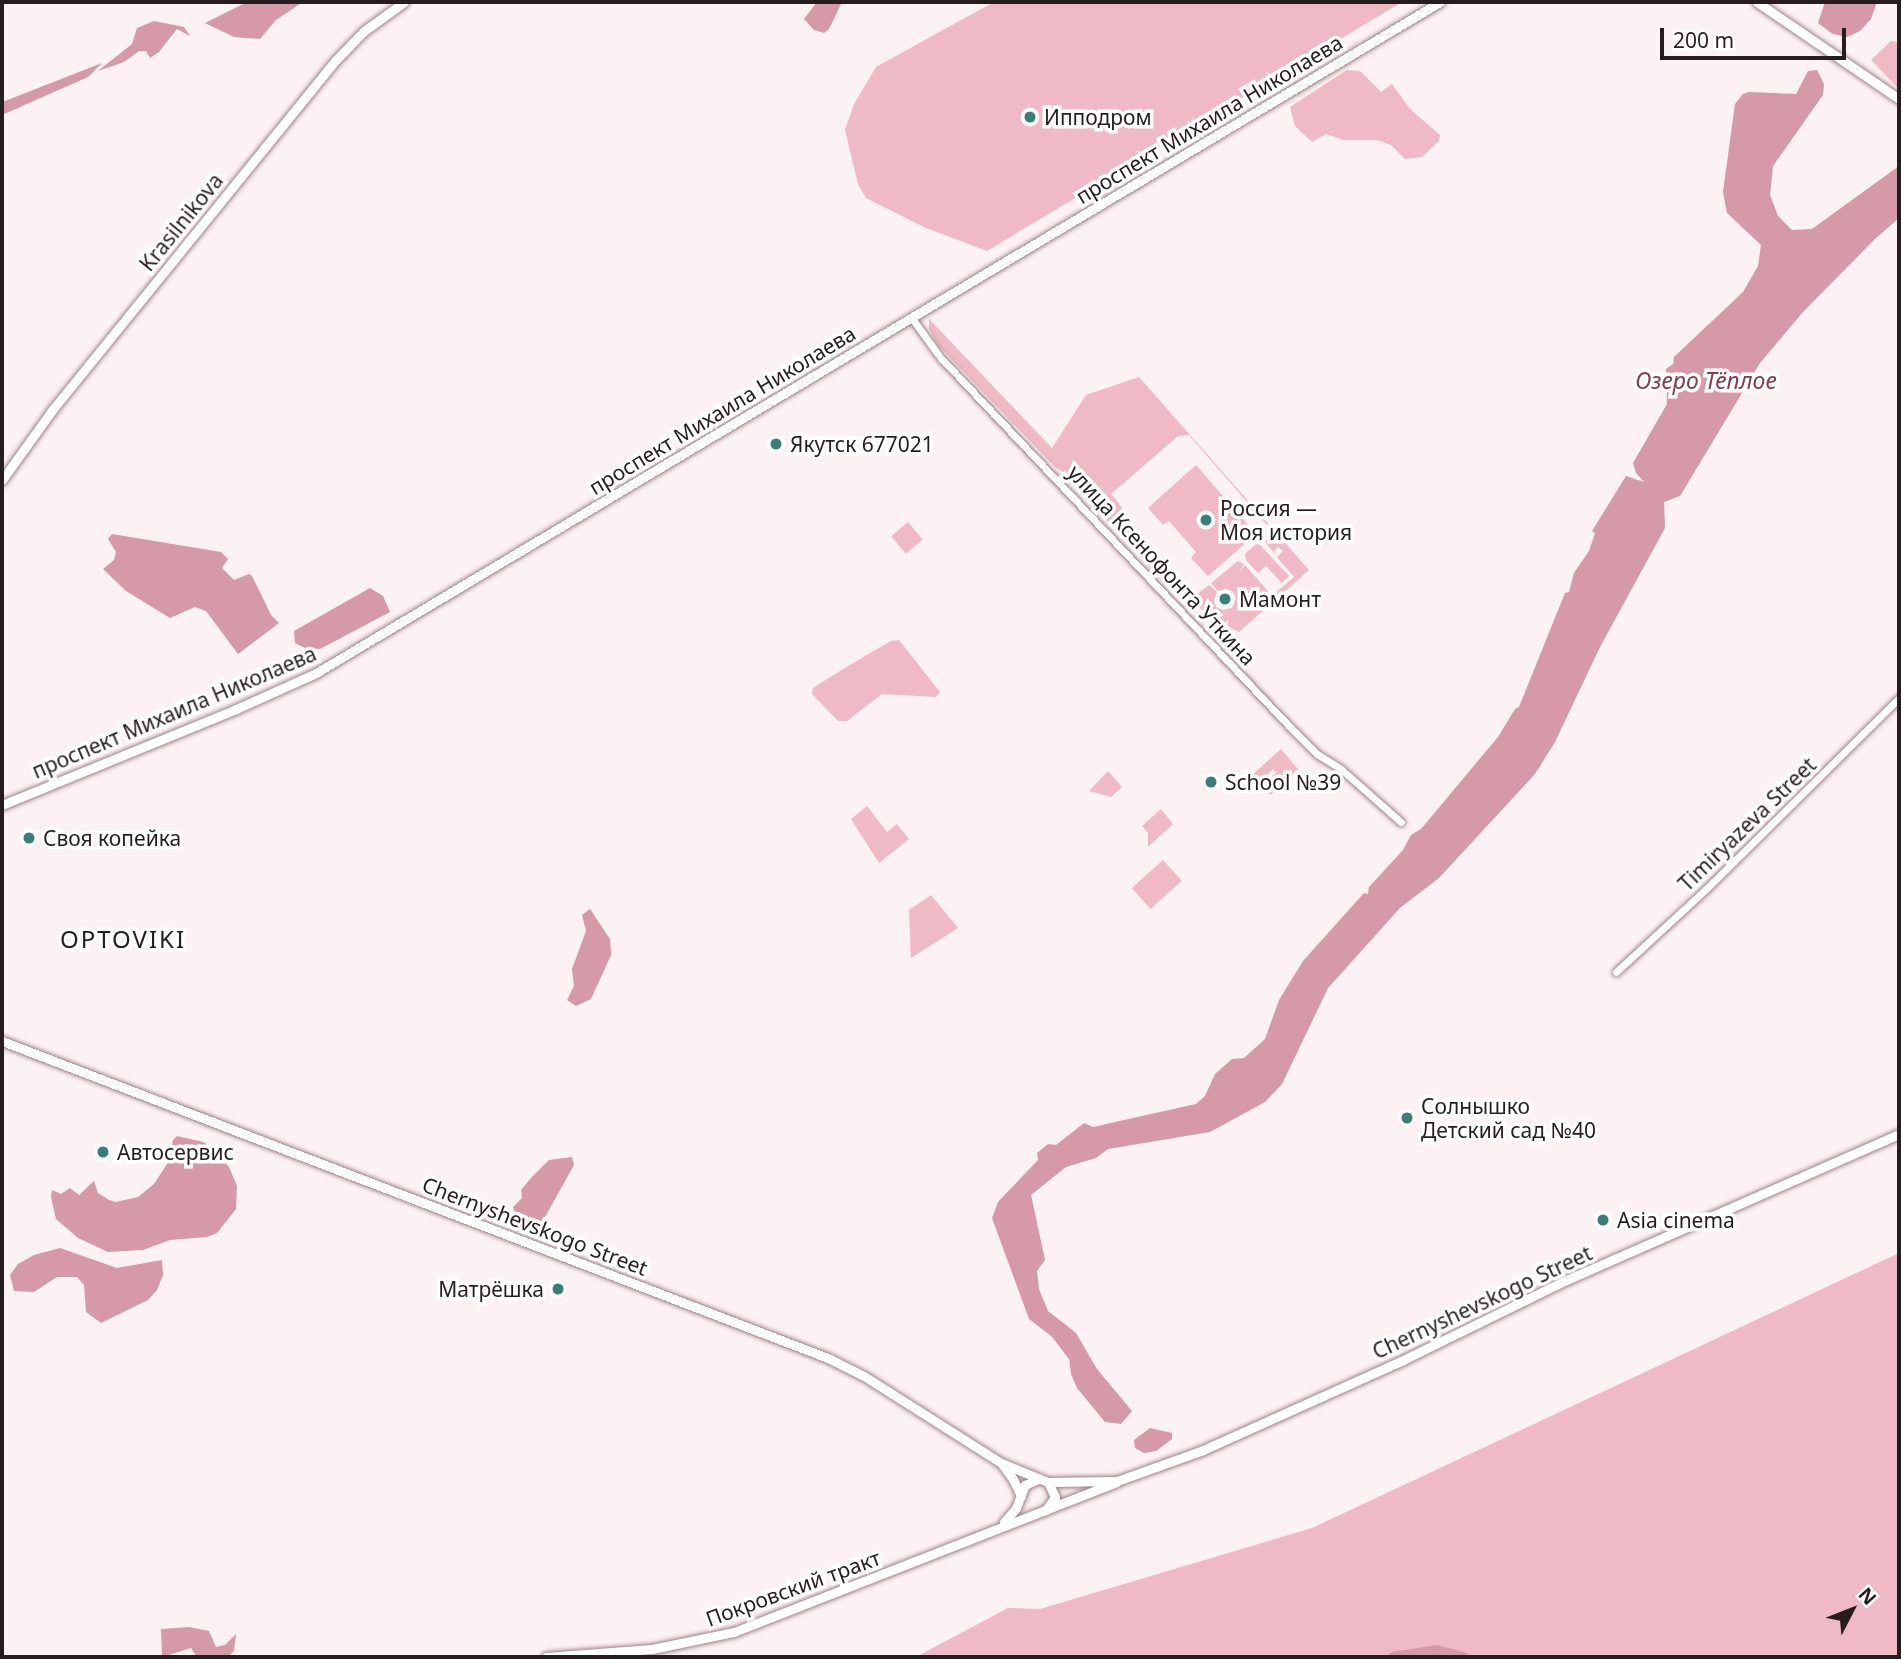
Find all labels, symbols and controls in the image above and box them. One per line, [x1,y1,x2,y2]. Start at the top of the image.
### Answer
scale bar [1663,14,1848,58]
text: 200 m [1673,26,1734,54]
street label: проспект Михаила Николаева [1071,29,1347,209]
place label: Ипподром [1044,104,1152,130]
marker: Ипподром [1022,109,1038,125]
street label: Krasilnikova [134,168,228,276]
street label: проспект Михаила Николаева [584,320,860,500]
water label: Озеро Тёплое [1635,366,1777,394]
place label: Якутск 677021 [790,431,934,457]
marker: Якутск 677021 [768,436,784,452]
street label: улица Ксенофонта Уткина [1063,460,1261,670]
place label: Россия — Моя история [1220,495,1352,545]
marker: Россия — Моя история [1198,512,1214,528]
place label: Мамонт [1239,586,1321,612]
marker: Мамонт [1217,591,1233,607]
street label: проспект Михаила Николаева [28,641,320,783]
street label: Timiryazeva Street [1673,752,1821,896]
place label: School №39 [1225,769,1341,795]
marker: School №39 [1203,774,1219,790]
place label: Своя копейка [43,825,181,851]
marker: Своя копейка [21,830,37,846]
district label: OPTOVIKI [61,925,185,953]
place label: Солнышко Детский сад №40 [1421,1093,1596,1143]
marker: Солнышко Детский сад №40 [1399,1110,1415,1126]
place label: Автосервис [117,1139,234,1165]
marker: Автосервис [95,1144,111,1160]
street label: Chernyshevskogo Street [419,1171,651,1281]
place label: Asia cinema [1617,1207,1735,1233]
marker: Asia cinema [1595,1212,1611,1228]
street label: Chernyshevskogo Street [1368,1240,1596,1364]
place label: Матрёшка [438,1276,544,1302]
marker: Матрёшка [550,1281,566,1297]
street label: Покровский тракт [702,1545,884,1631]
north arrow [1817,1575,1887,1645]
text: N [1853,1582,1882,1610]

